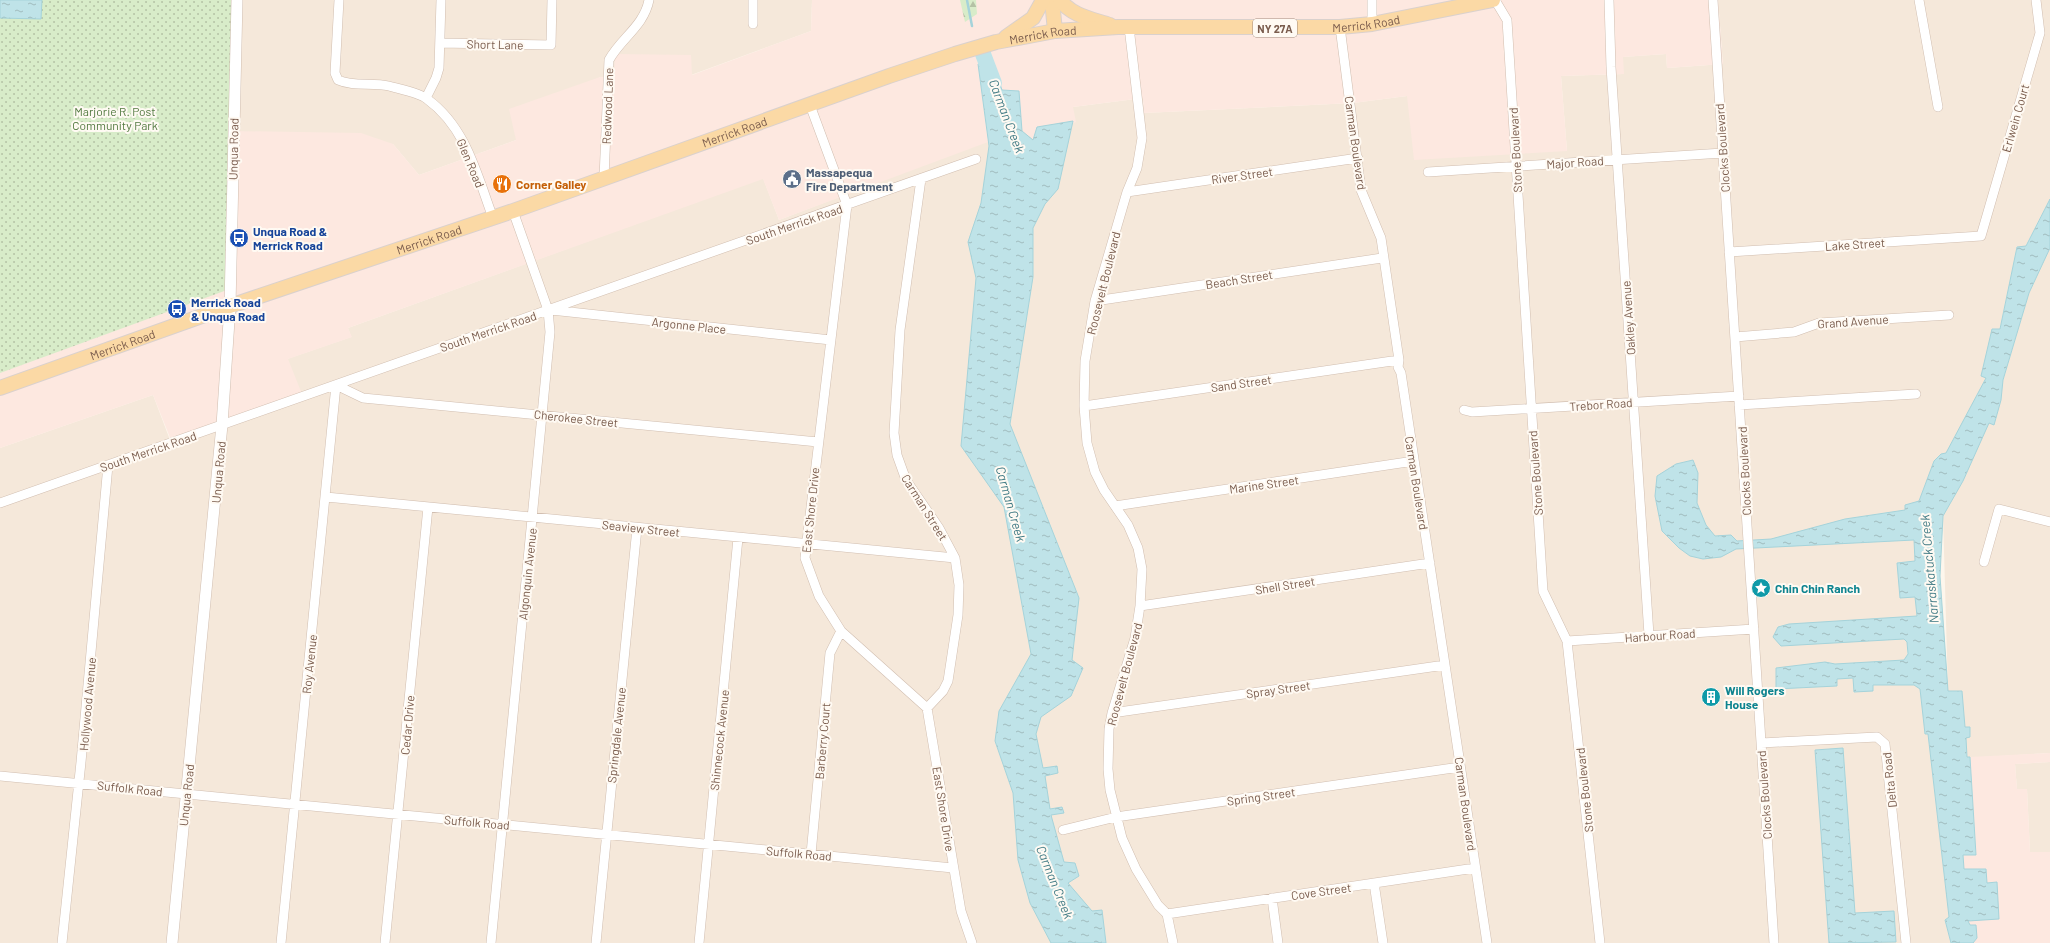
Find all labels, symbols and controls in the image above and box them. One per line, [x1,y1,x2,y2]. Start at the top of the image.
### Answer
street label: Merrick Road [1332,12,1401,34]
road number: NY 27A [1253,19,1297,37]
street label: Merrick Road [1008,23,1077,46]
street label: Short Lane [466,37,524,51]
street label: Redwood Lane [599,68,615,144]
water label: Carman Creek [986,77,1029,156]
street label: Erlwein Court [1999,82,2031,154]
street label: Carman Boulevard [1342,95,1370,191]
street label: Clocks Boulevard [1712,103,1732,193]
park label: Marjorie R. Post Community Park [72,104,158,132]
street label: Stone Boulevard [1506,107,1524,193]
street label: Merrick Road [700,113,769,150]
street label: Unqua Road [225,118,241,180]
street label: Glen Road [454,136,488,190]
street label: Major Road [1546,153,1604,171]
street label: River Street [1210,164,1274,186]
place label: Massapequa Fire Department [806,165,894,193]
public building icon: Massapequa Fire Department [781,168,803,190]
restaurant icon: Corner Galley [491,173,513,195]
place label: Corner Galley [516,177,586,191]
street label: South Merrick Road [744,201,844,247]
street label: Merrick Road [394,222,463,257]
place label: Unqua Road & Merrick Road [253,224,327,252]
bus stop icon: Unqua Road & Merrick Road [228,227,250,249]
street label: Roosevelt Boulevard [1083,230,1123,336]
street label: Lake Street [1824,235,1886,253]
street label: Beach Street [1204,267,1274,291]
street label: Oakley Avenue [1618,280,1638,356]
place label: Merrick Road & Unqua Road [191,295,265,323]
bus stop icon: Merrick Road & Unqua Road [166,298,188,320]
street label: South Merrick Road [438,308,538,354]
street label: Grand Avenue [1817,312,1889,330]
street label: Argonne Place [651,314,727,336]
street label: Merrick Road [88,326,157,362]
street label: Sand Street [1210,372,1272,394]
street label: Trebor Road [1569,395,1633,413]
street label: Cherokee Street [533,407,619,429]
street label: Clocks Boulevard [1735,426,1753,516]
street label: South Merrick Road [98,428,198,474]
street label: Stone Boulevard [1525,430,1545,516]
street label: Carman Boulevard [1403,435,1431,531]
street label: Unqua Road [208,440,228,504]
water label: Carman Creek [993,465,1030,544]
street label: East Shore Drive [799,467,821,553]
street label: Carman Street [899,471,951,543]
street label: Marine Street [1228,472,1300,496]
water label: Narraskatuck Creek [1916,513,1942,624]
street label: Seaview Street [601,517,681,539]
street label: Algonquin Avenue [515,527,539,621]
street label: Shell Street [1254,573,1316,597]
place icon: Chin Chin Ranch [1750,577,1772,599]
place label: Chin Chin Ranch [1775,581,1860,595]
street label: Roosevelt Boulevard [1104,621,1144,727]
street label: Harbour Road [1624,626,1696,644]
street label: Roy Avenue [299,634,319,694]
street label: Hollywood Avenue [76,657,98,751]
street label: Spray Street [1245,678,1311,700]
place label: Will Rogers House [1725,683,1785,711]
street label: Springdale Avenue [604,686,628,784]
building icon: Will Rogers House [1700,686,1722,708]
street label: Shinnecock Avenue [707,689,731,791]
street label: Cedar Drive [397,695,417,755]
street label: Barberry Court [812,702,832,780]
street label: Stone Boulevard [1573,747,1595,833]
street label: Clocks Boulevard [1754,750,1774,840]
street label: Delta Road [1879,751,1899,809]
street label: Carman Boulevard [1452,756,1480,852]
street label: Unqua Road [176,763,196,827]
street label: East Shore Drive [930,766,958,852]
street label: Suffolk Road [97,778,163,798]
street label: Spring Street [1226,784,1296,808]
street label: Suffolk Road [444,812,510,832]
street label: Suffolk Road [766,843,832,863]
water label: Carman Creek [1033,843,1077,922]
street label: Cove Street [1290,880,1352,902]

